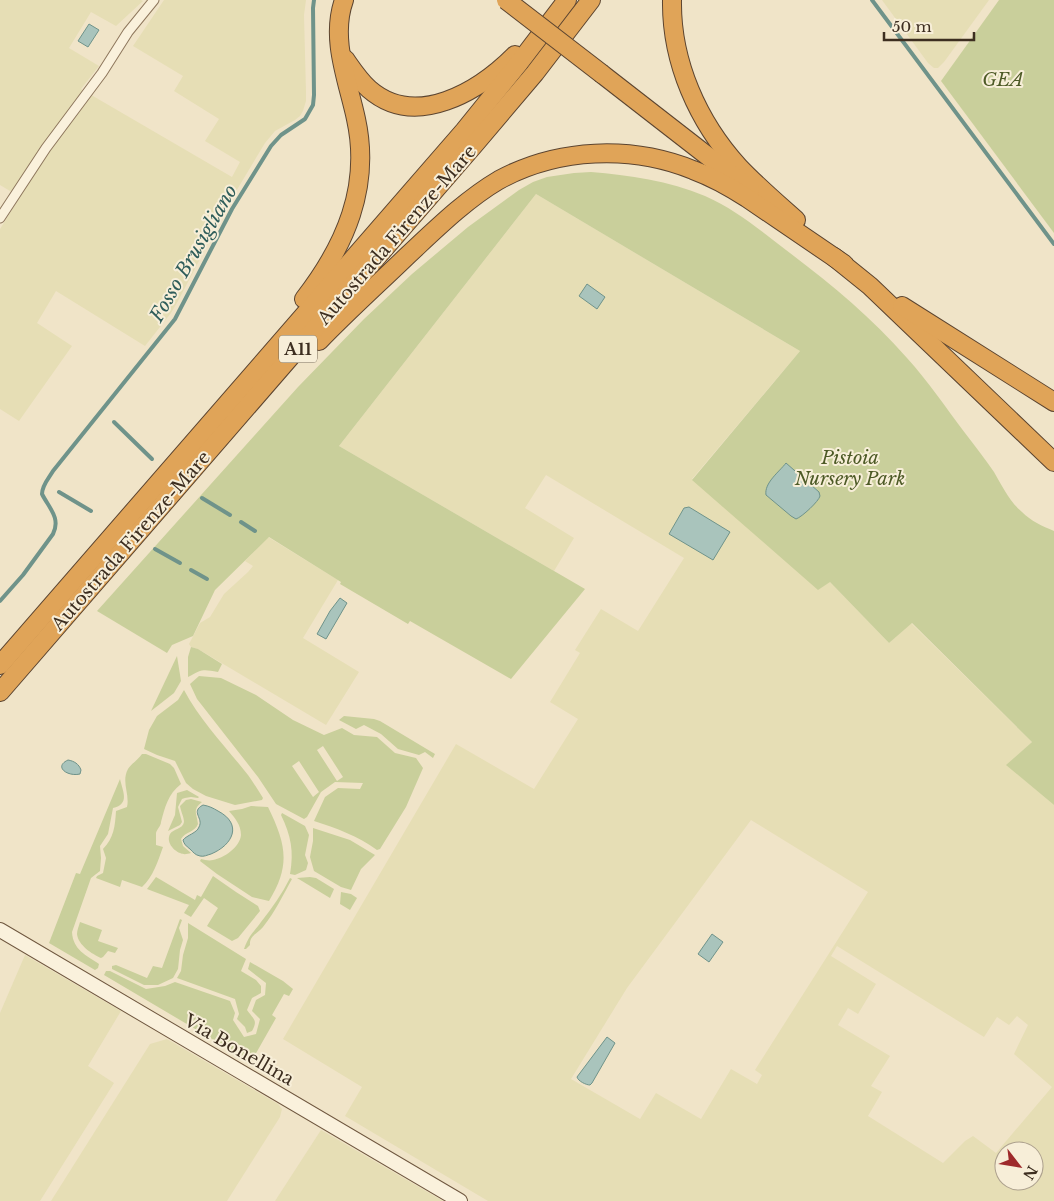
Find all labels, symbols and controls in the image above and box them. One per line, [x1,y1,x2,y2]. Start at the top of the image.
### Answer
scale bar [884,10,974,42]
text: 50 m [892,17,932,36]
park label: GEA [982,69,1024,91]
street label: Autostrada Firenze-Mare [312,141,481,330]
water label: Fosso Brusigliano [144,180,242,327]
road number: A11 [279,336,317,362]
street label: Autostrada Firenze-Mare [46,447,215,636]
park label: Pistoia Nursery Park [794,447,905,490]
street label: Via Bonellina [179,1009,298,1090]
north arrow [994,1141,1044,1191]
text: N [1019,1162,1041,1183]

